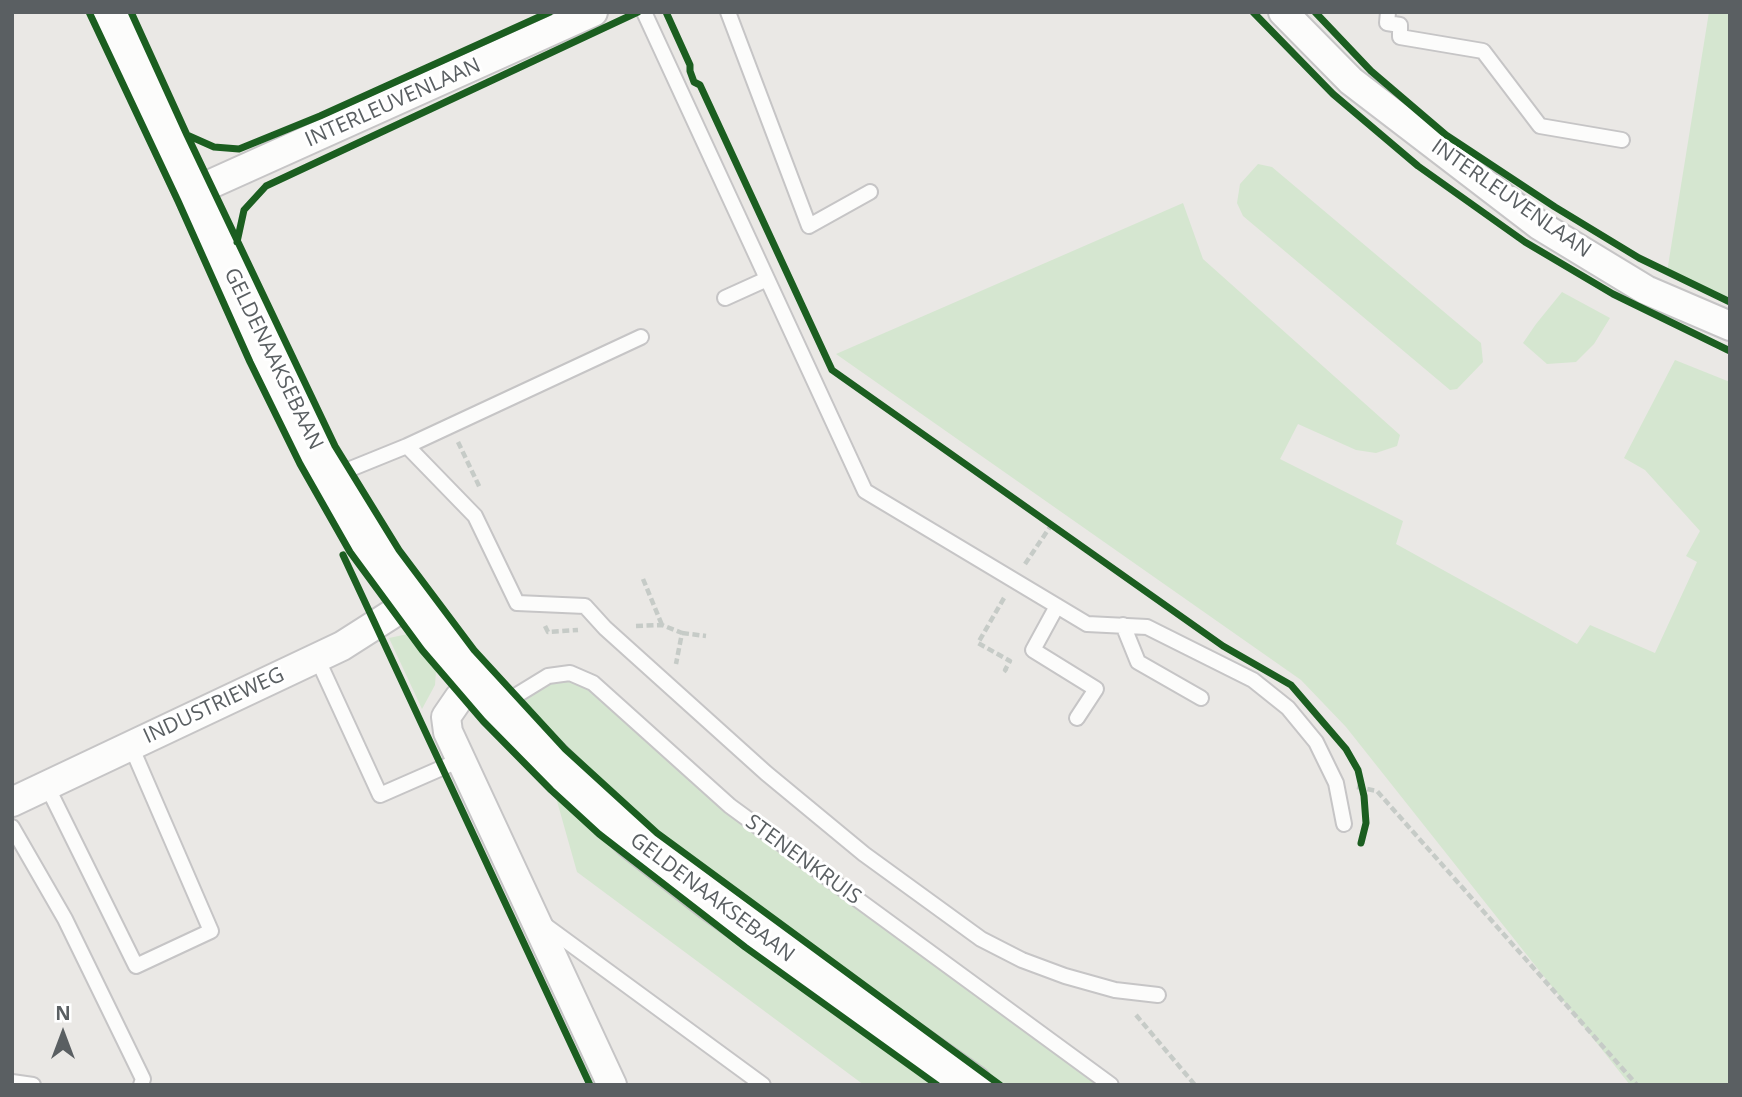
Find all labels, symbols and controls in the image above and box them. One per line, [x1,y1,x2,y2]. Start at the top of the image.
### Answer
street label: INTERLEUVENLAAN [301,53,485,153]
street label: INTERLEUVENLAAN [1426,134,1596,264]
street label: GELDENAAKSEBAAN [218,264,328,454]
street label: INDUSTRIEWEG [140,662,288,750]
street label: STENENKRUIS [740,810,866,910]
street label: GELDENAAKSEBAAN [625,828,799,968]
north arrow [28,999,98,1069]
text: N [55,1000,71,1026]

